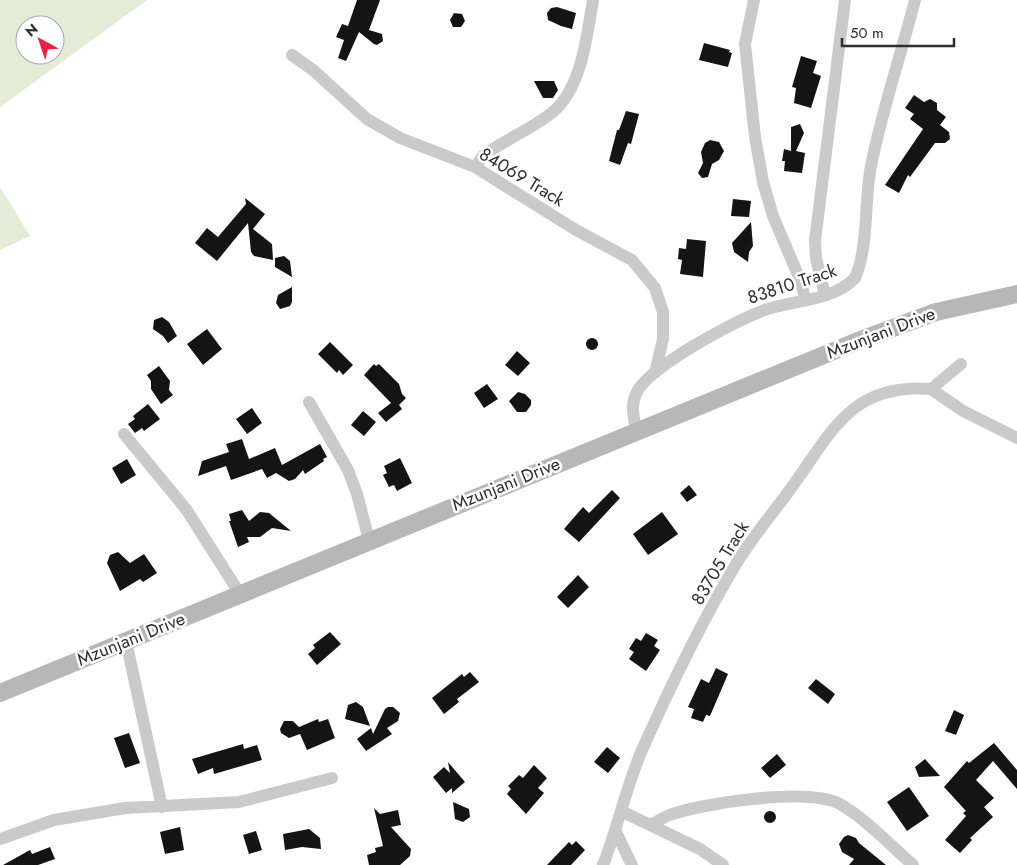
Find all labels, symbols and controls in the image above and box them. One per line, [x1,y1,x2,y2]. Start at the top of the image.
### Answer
north arrow [15,15,65,65]
scale bar [842,15,954,47]
text: N [21,19,42,41]
text: 50 m [850,22,884,44]
street label: 84069 Track [474,141,570,213]
street label: 83810 Track [744,257,840,311]
street label: Mzunjani Drive [823,300,939,366]
street label: Mzunjani Drive [448,451,564,517]
street label: 83705 Track [685,516,755,610]
street label: Mzunjani Drive [73,606,189,672]

